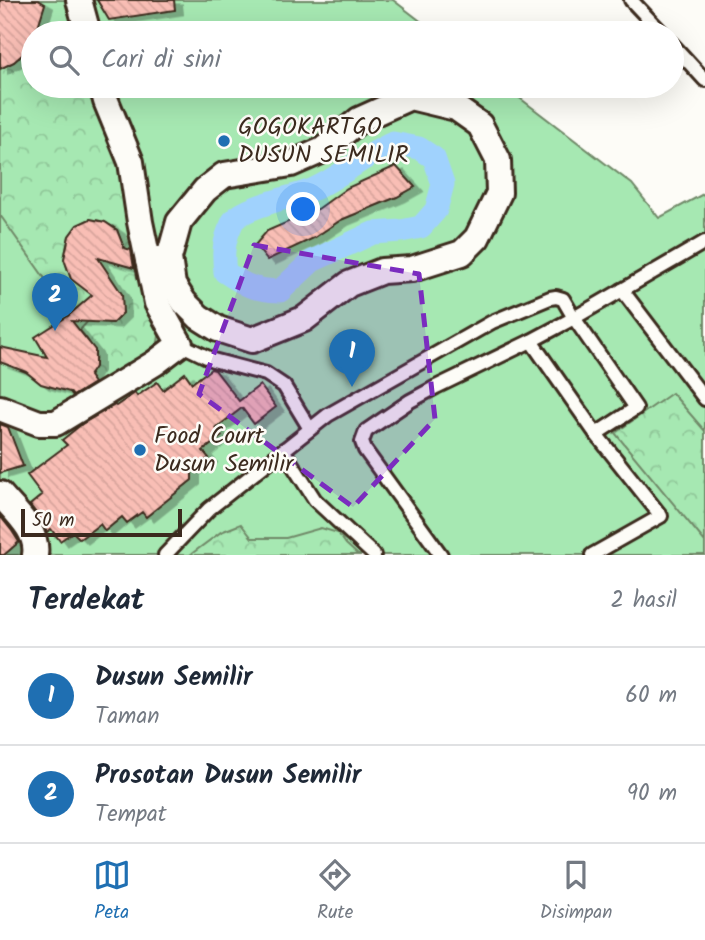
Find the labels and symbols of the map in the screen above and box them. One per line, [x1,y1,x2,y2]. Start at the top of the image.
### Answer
place label: GOGOKARTGO DUSUN SEMILIR [238,108,409,175]
marker: GOGOKARTGO DUSUN SEMILIR [216,133,232,149]
your location [286,192,320,226]
pin: 2 [32,273,78,331]
pin: 1 [329,329,375,387]
place label: Food Court Dusun Semilir [154,417,295,484]
marker: Food Court Dusun Semilir [132,442,148,458]
scale bar [21,506,182,538]

